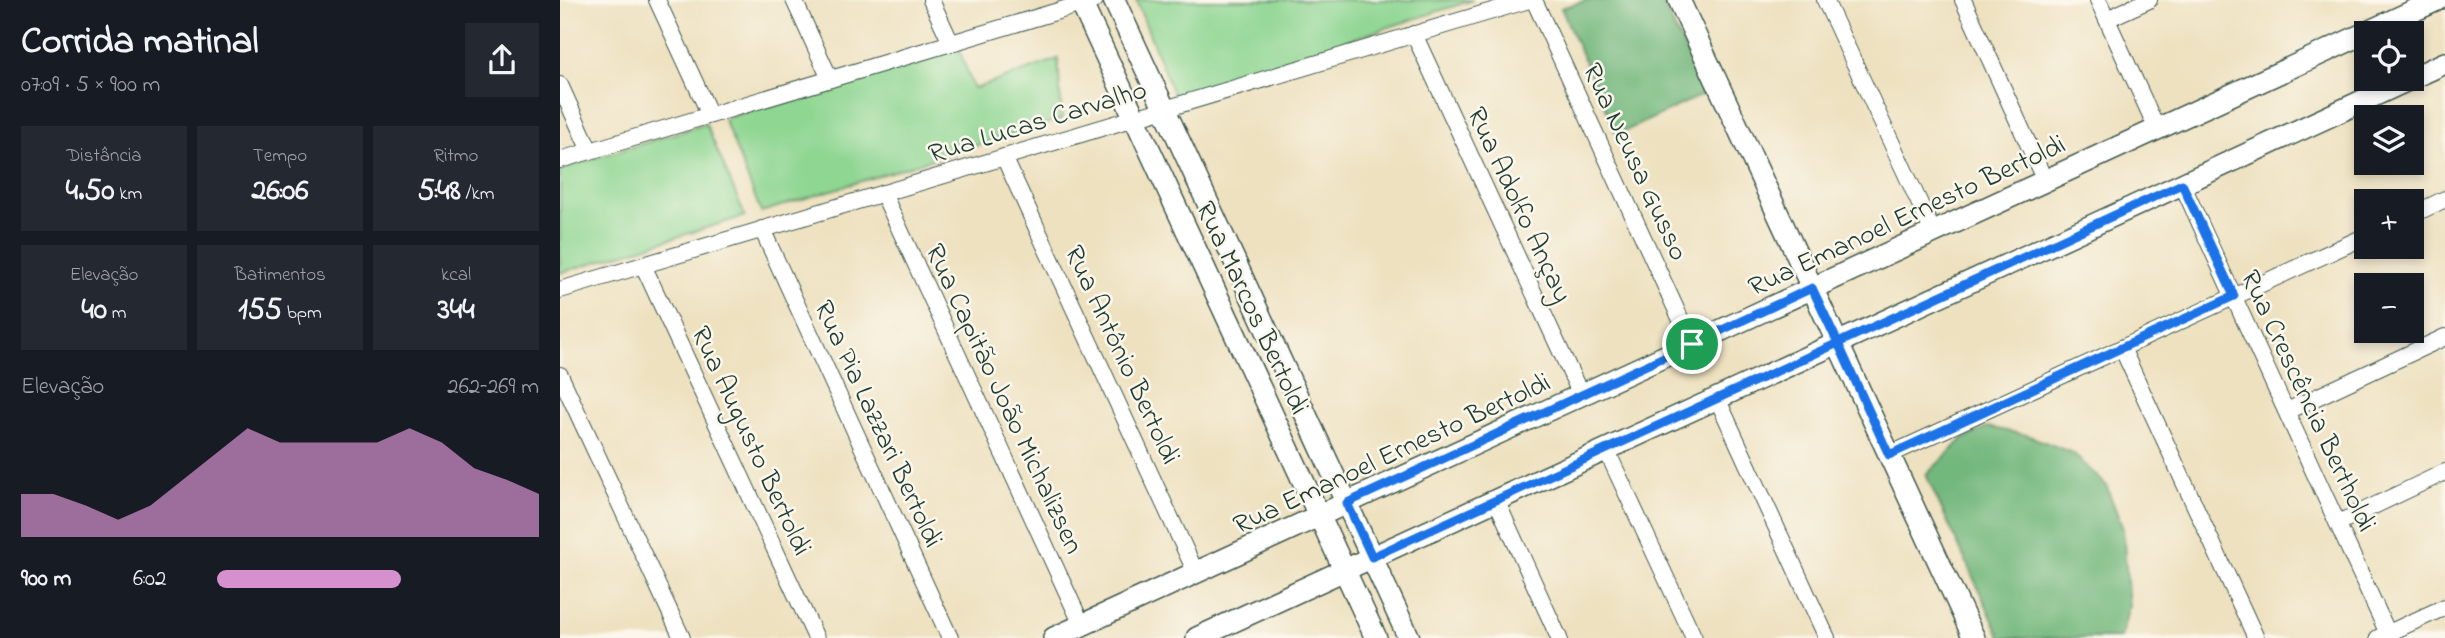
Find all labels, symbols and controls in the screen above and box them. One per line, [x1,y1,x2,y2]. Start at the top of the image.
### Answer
text: Corrida matinal [21,15,259,71]
map controls [2354,21,2424,343]
button: locate [2354,21,2424,91]
button: share [465,23,539,97]
street label: Rua Neusa Gusso [1570,57,1698,268]
text: 07:09 · 5 × 900 m [21,69,160,102]
street label: Rua Lucas Carvalho [924,71,1152,176]
street label: Rua Adolfo Ançay [1454,101,1581,310]
button: layers [2354,105,2424,175]
street label: Rua Emanoel Ernesto Bertoldi [1742,126,2073,309]
text: Distância [66,143,142,170]
text: Tempo [253,143,307,170]
text: Ritmo [434,143,478,170]
text: 4.50 [66,170,114,214]
text: 26:06 [252,170,308,214]
text: 5:48 [417,170,461,214]
text: km [114,181,142,208]
text: /km [461,181,495,208]
button: + [2354,189,2424,259]
street label: Rua Marcos Bertoldi [1183,195,1318,422]
street label: Rua Capitão João Michalizsen [913,237,1093,561]
street label: Rua Antônio Bertoldi [1052,239,1190,472]
text: Elevação [70,262,138,289]
text: Batimentos [234,262,326,289]
text: kcal [441,262,471,289]
street label: Rua Crescência Bertholdi [2228,264,2386,539]
button: − [2354,273,2424,343]
text: 40 [82,289,107,333]
text: 155 [238,289,282,333]
text: 344 [437,289,475,333]
street label: Rua Pia Lazzari Bertoldi [801,294,952,555]
text: m [107,300,126,327]
text: bpm [282,300,322,327]
pin [1662,314,1722,374]
street label: Rua Augusto Bertoldi [679,320,821,563]
icon: arrive [1673,325,1711,363]
street label: Rua Emanoel Ernesto Bertoldi [1227,364,1558,547]
text: Elevação [21,371,104,404]
text: 262–269 m [447,371,539,404]
text: 900 m [21,563,71,596]
text: 6:02 [133,563,166,596]

